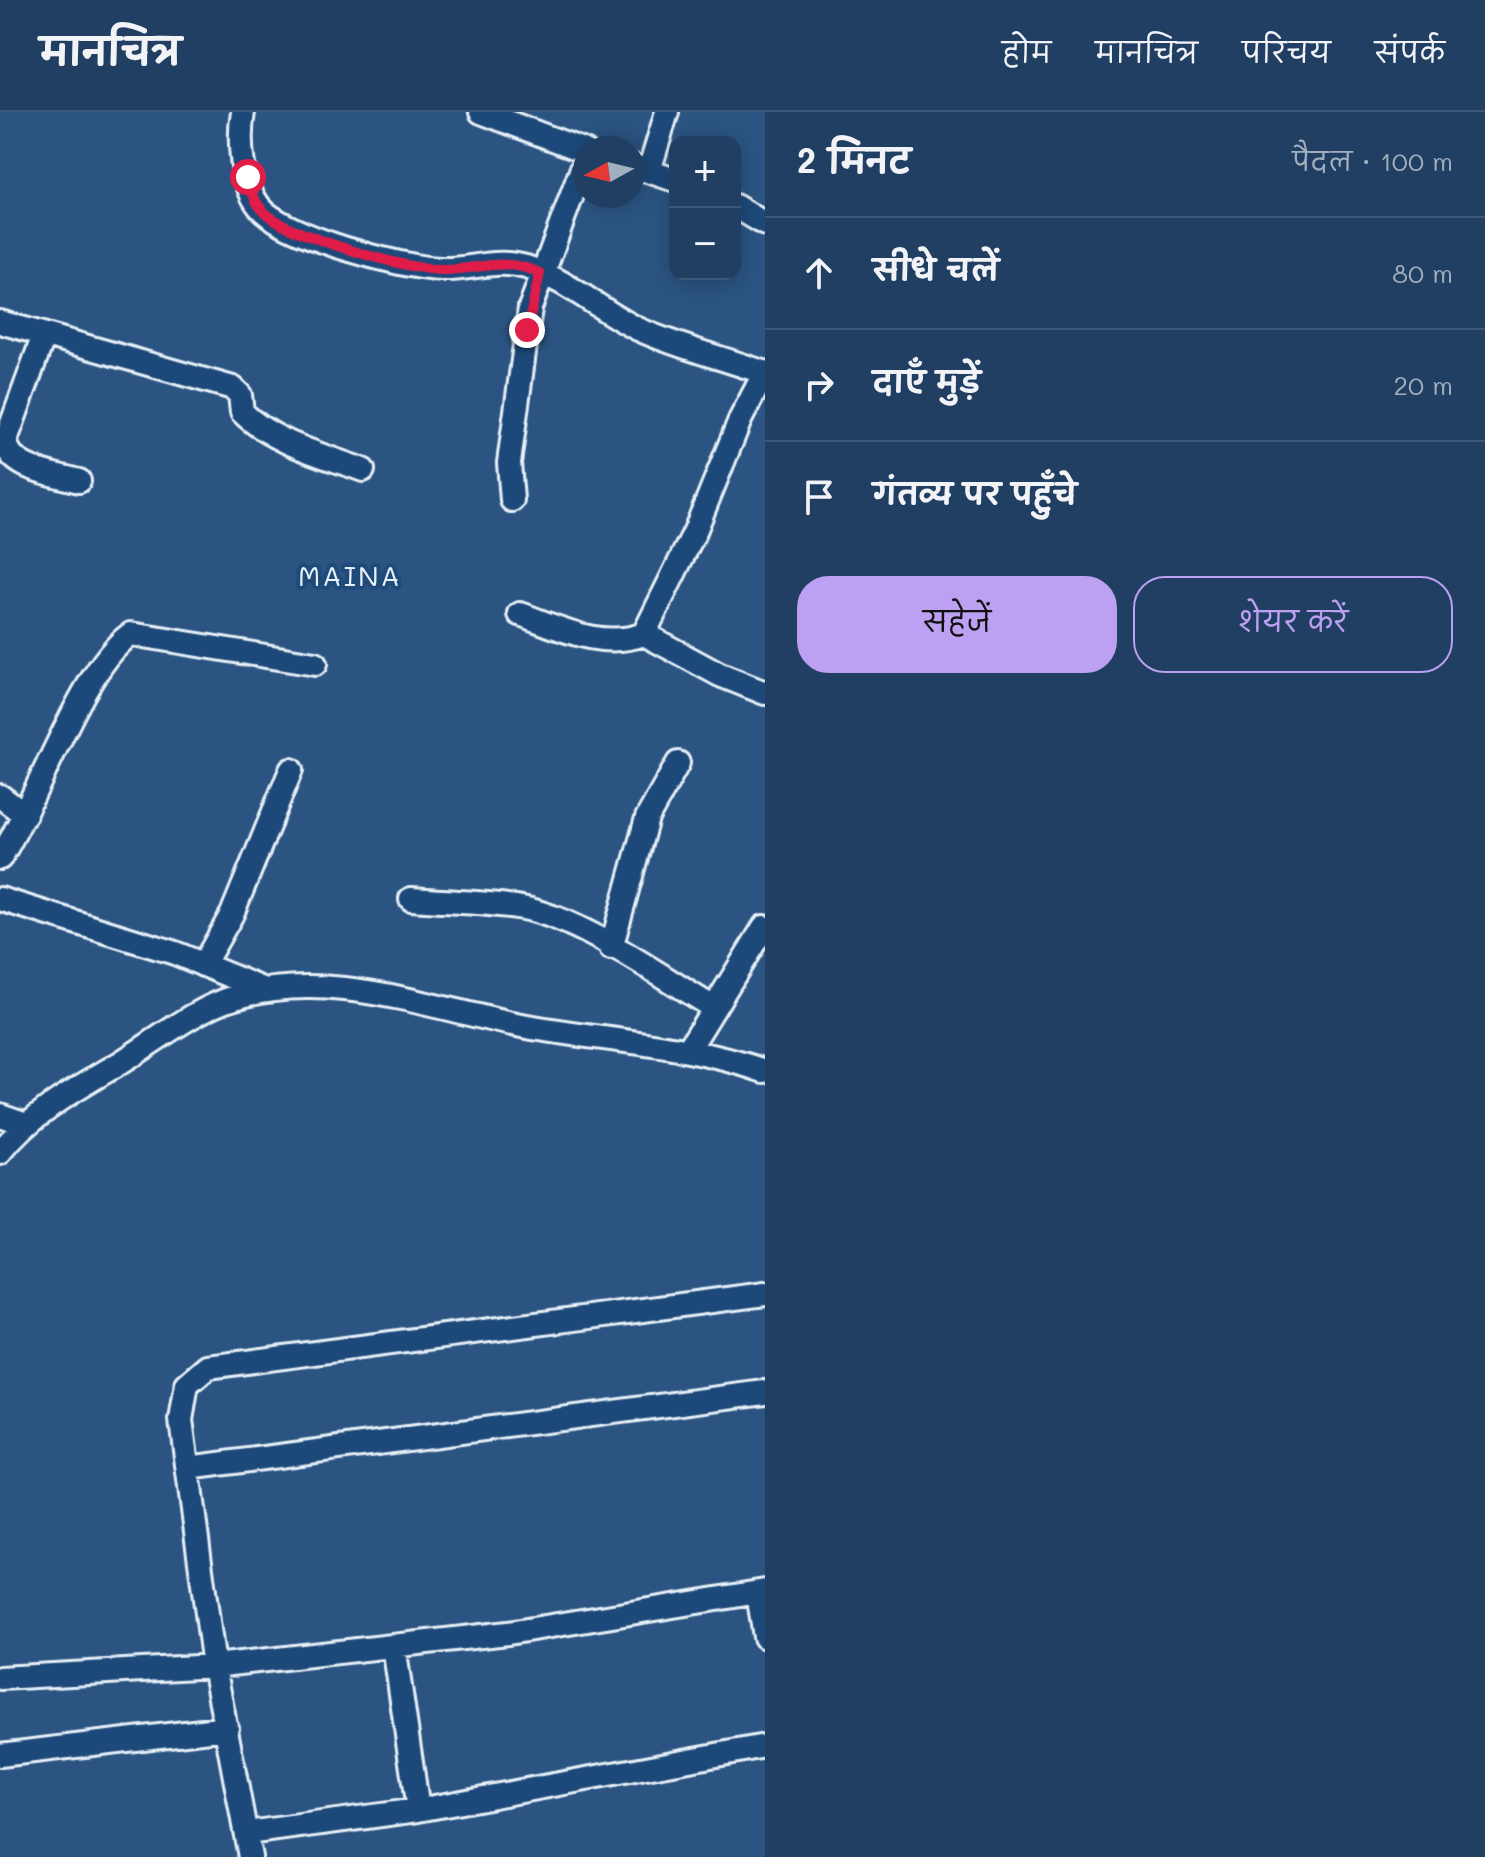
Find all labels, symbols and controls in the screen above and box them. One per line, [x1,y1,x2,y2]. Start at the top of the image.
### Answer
text: मानचित्र [40,25,181,75]
text: होम [1002,34,1051,70]
text: मानचित्र [1095,34,1198,70]
text: परिचय [1242,34,1331,70]
text: संपर्क [1375,34,1445,70]
north arrow [573,136,645,208]
map controls [669,136,741,280]
button: + [669,136,741,208]
text: 2 मिनट [797,137,911,182]
text: पैदल · 100 m [1292,144,1453,178]
route start [230,159,266,195]
button: − [669,208,741,280]
text: सीधे चलें [873,249,999,289]
icon: ahead [797,251,841,295]
text: 80 m [1392,256,1453,290]
route end [509,312,545,348]
text: दाएँ मुड़ें [873,361,981,401]
icon: right [797,363,841,407]
text: 20 m [1393,368,1453,402]
text: गंतव्य पर पहुँचे [873,473,1077,513]
icon: arrive [797,475,841,519]
district label: MAINA [298,557,402,593]
button: सहेजें [797,576,1117,673]
button: शेयर करें [1133,576,1453,673]

